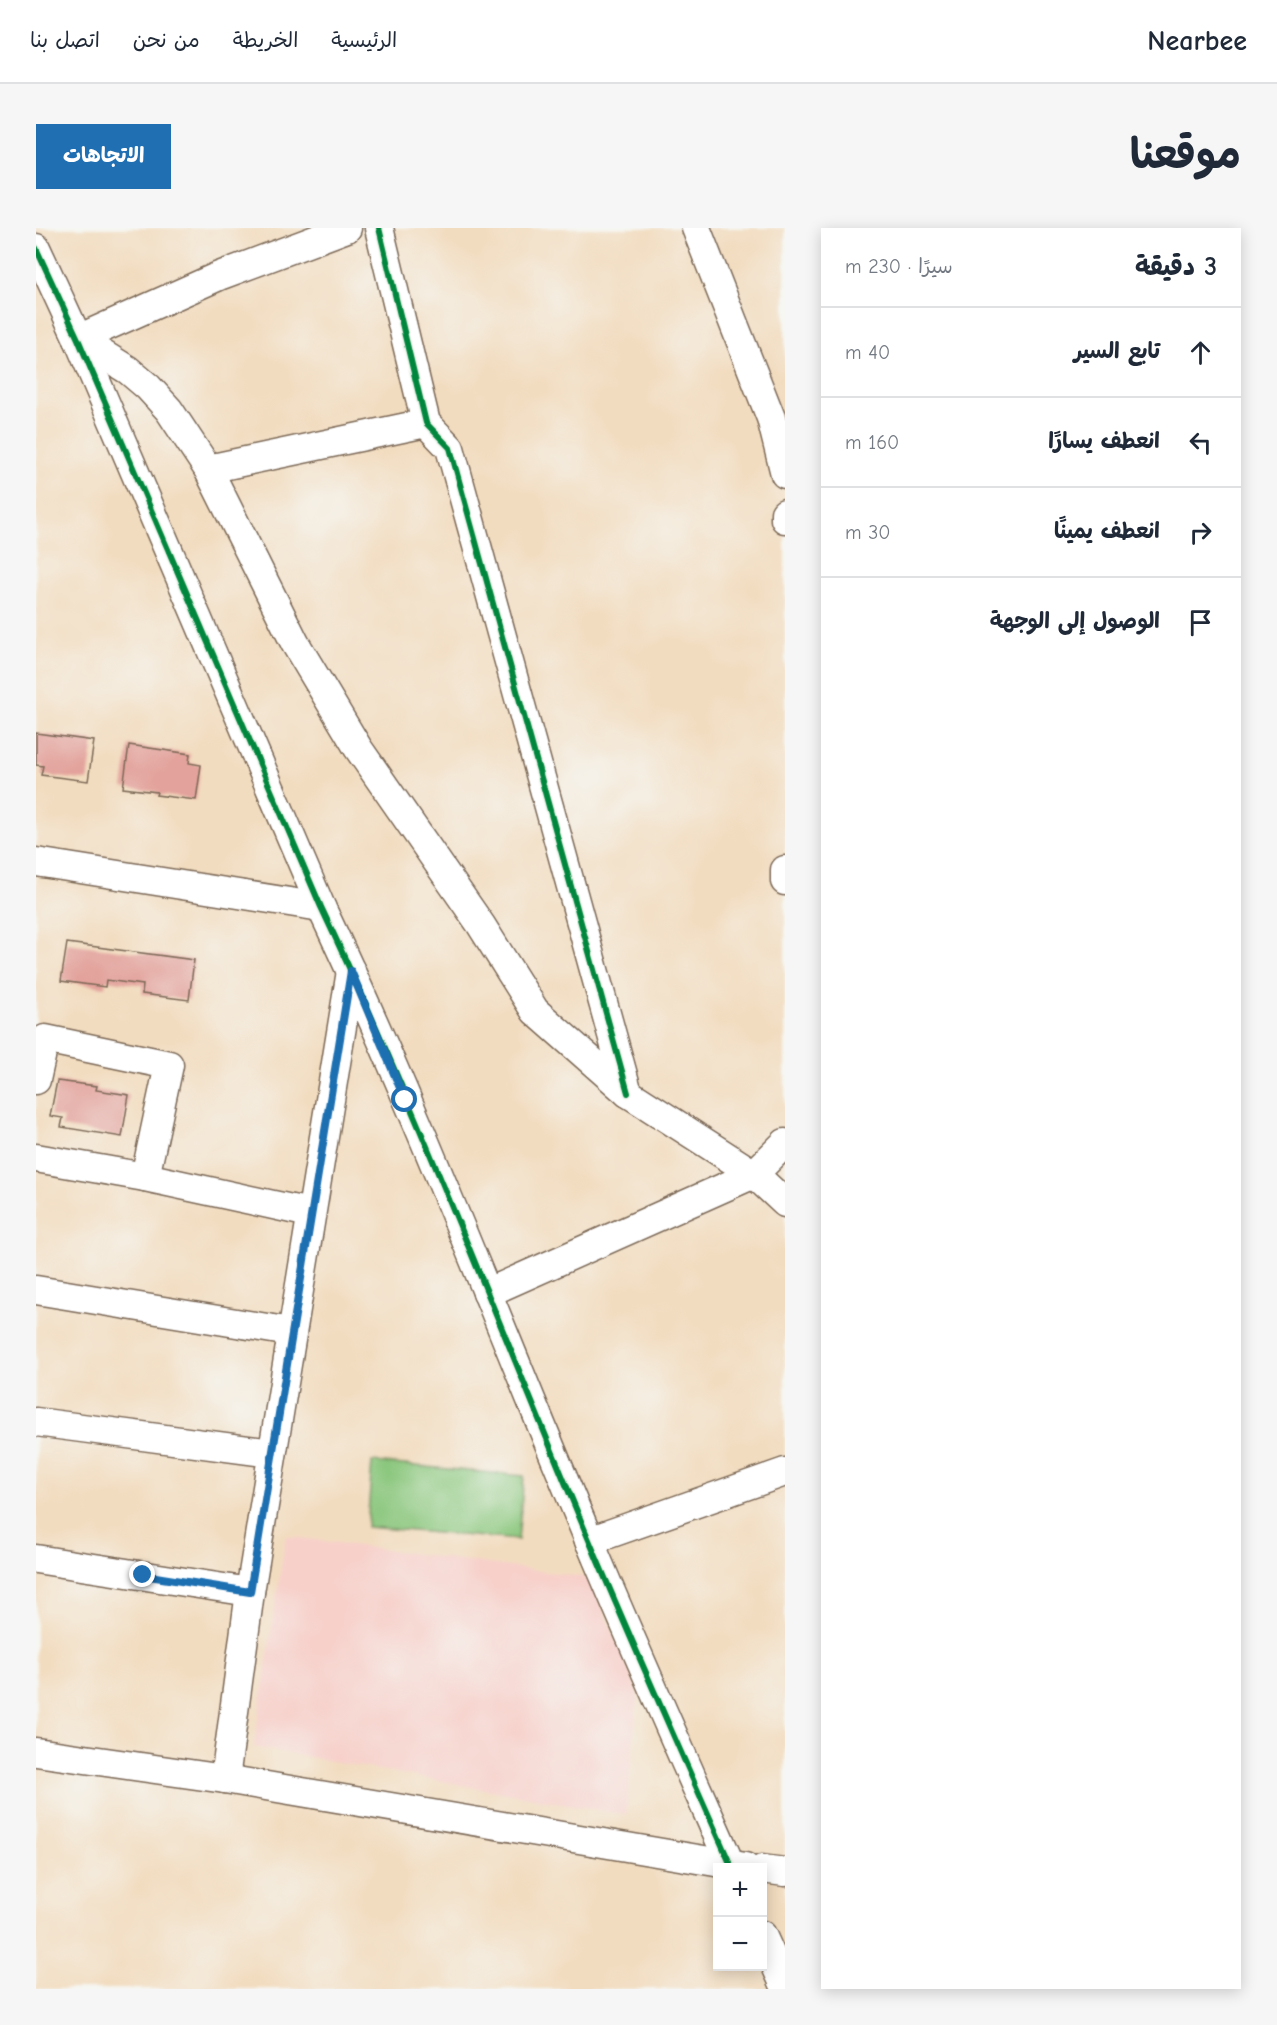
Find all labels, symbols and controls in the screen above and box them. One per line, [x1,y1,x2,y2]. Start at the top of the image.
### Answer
text: Nearbee [1147,25,1247,57]
text: اتصل بنا [30,28,100,52]
text: من نحن [133,28,200,52]
text: الخريطة [233,28,298,52]
text: الرئيسية [331,28,397,52]
button: الاتجاهات [36,124,171,189]
text: موقعنا [1130,130,1241,179]
text: 3 دقيقة [1135,252,1217,282]
text: سيرًا · 230 m [845,255,953,278]
icon: ahead [1184,336,1217,369]
text: تابع السير [1074,338,1160,364]
text: 40 m [845,341,890,364]
icon: left [1184,426,1217,459]
text: انعطف يسارًا [1048,428,1160,454]
text: 160 m [845,431,899,454]
icon: right [1184,516,1217,549]
text: انعطف يمينًا [1054,518,1160,544]
text: 30 m [845,521,891,544]
icon: arrive [1184,606,1217,639]
text: الوصول إلى الوجهة [990,608,1160,634]
route start [391,1086,417,1112]
route end [129,1561,155,1587]
map controls [713,1863,767,1971]
button: + [713,1863,767,1917]
button: − [713,1917,767,1971]

